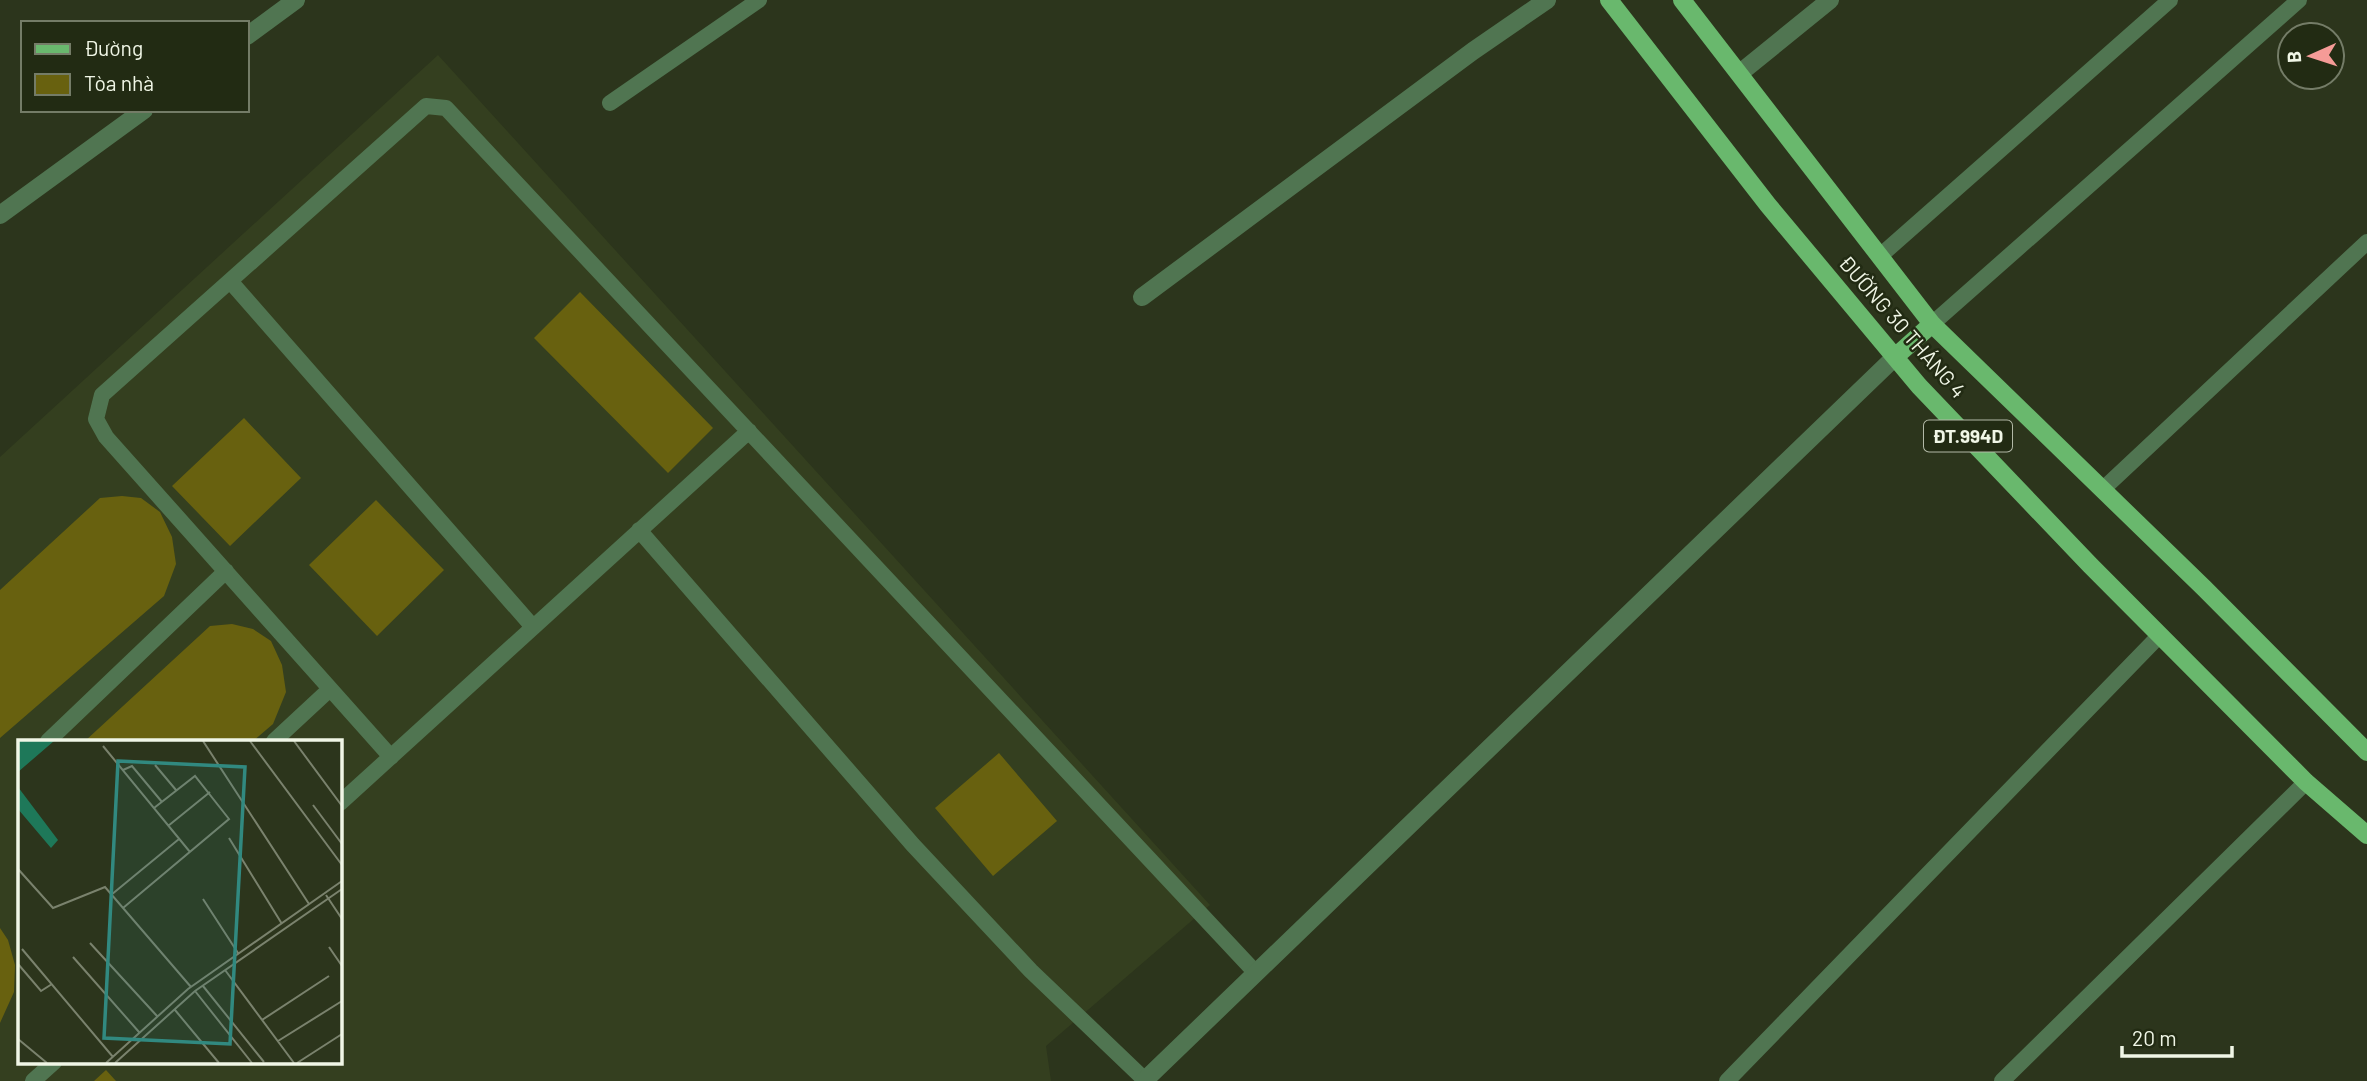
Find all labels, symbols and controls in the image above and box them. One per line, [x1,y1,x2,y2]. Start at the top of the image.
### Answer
legend [21,21,248,112]
north arrow [2276,21,2346,91]
text: Đường [84,35,143,60]
text: B [2282,50,2305,63]
text: Tòa nhà [84,70,154,95]
street label: ĐƯỜNG 30 THÁNG 4 [1835,250,1972,402]
road number: ĐT.994D [1924,420,2012,452]
inset map [18,740,341,1064]
scale bar [2122,1014,2232,1058]
text: 20 m [2132,1025,2177,1050]

